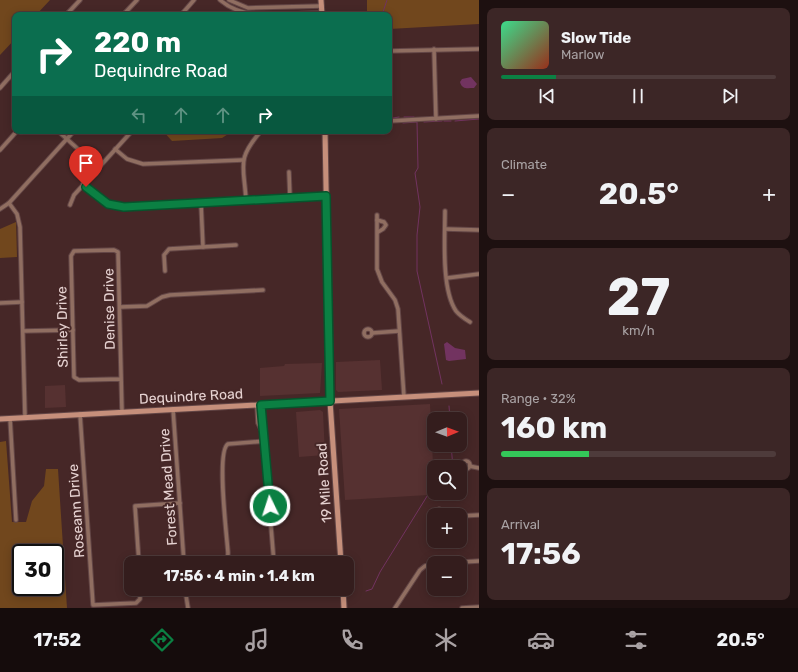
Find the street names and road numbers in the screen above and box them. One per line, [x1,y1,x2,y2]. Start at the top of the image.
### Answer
street label: Denise Drive [100,268,119,350]
street label: Shirley Drive [53,286,72,368]
street label: Dequindre Road [139,385,243,408]
street label: Forest Mead Drive [156,428,181,546]
street label: 19 Mile Road [313,442,336,523]
street label: Roseann Drive [65,463,88,558]

